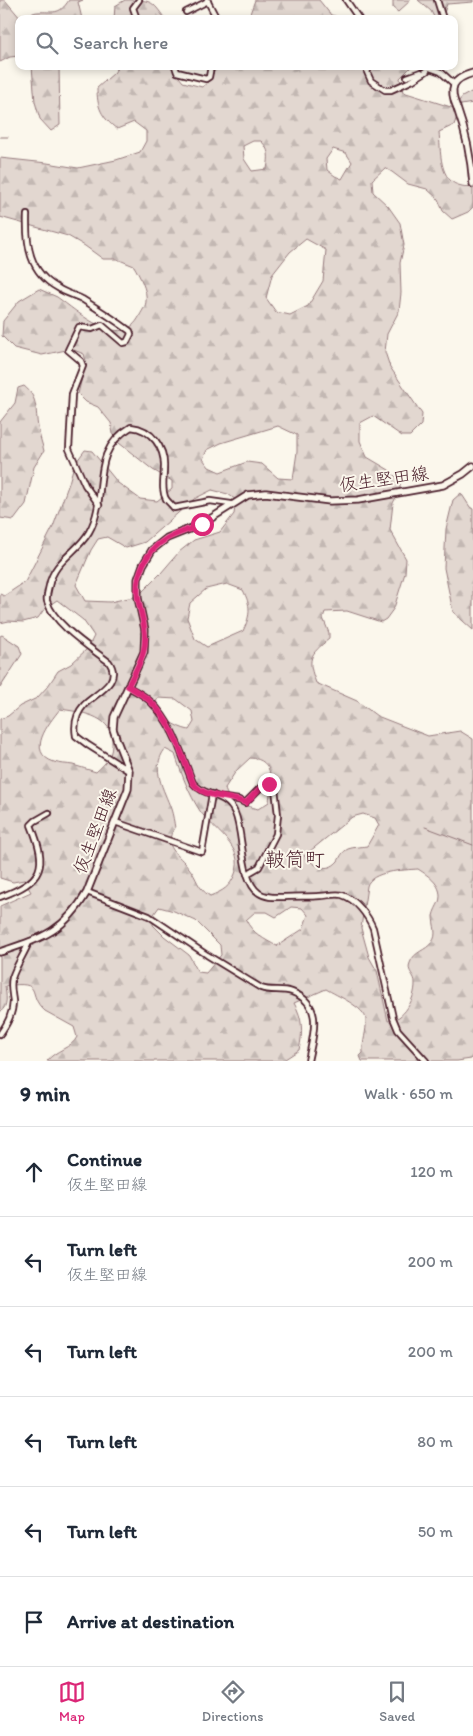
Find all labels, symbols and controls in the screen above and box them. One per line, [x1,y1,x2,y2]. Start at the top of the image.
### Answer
search box [15,15,458,70]
icon: search [33,29,61,57]
text: Search here [73,31,168,54]
street label: 仮生堅田線 [338,462,430,496]
route start [191,513,214,536]
route end [258,773,281,796]
street label: 仮生堅田線 [69,785,121,877]
district label: 鞁筒町 [265,847,325,871]
text: 9 min [20,1081,70,1106]
text: Walk · 650 m [364,1084,453,1103]
text: Continue [67,1148,142,1171]
icon: ahead [20,1158,48,1186]
text: 120 m [410,1162,453,1181]
text: 仮生堅田線 [67,1175,147,1194]
text: Turn left [67,1238,137,1261]
icon: left [20,1248,48,1276]
text: 200 m [408,1252,453,1271]
text: 仮生堅田線 [67,1265,147,1284]
icon: left [20,1338,48,1366]
text: Turn left [67,1340,137,1363]
text: 200 m [408,1342,453,1361]
icon: left [20,1428,48,1456]
text: Turn left [67,1430,137,1453]
text: 80 m [417,1432,453,1451]
icon: left [20,1518,48,1546]
text: Turn left [67,1520,137,1543]
text: 50 m [418,1522,453,1541]
icon: arrive [20,1608,48,1636]
text: Arrive at destination [67,1610,234,1633]
tab: Map [58,1678,86,1725]
tab: Directions [202,1678,263,1725]
tab: Saved [379,1678,415,1725]

